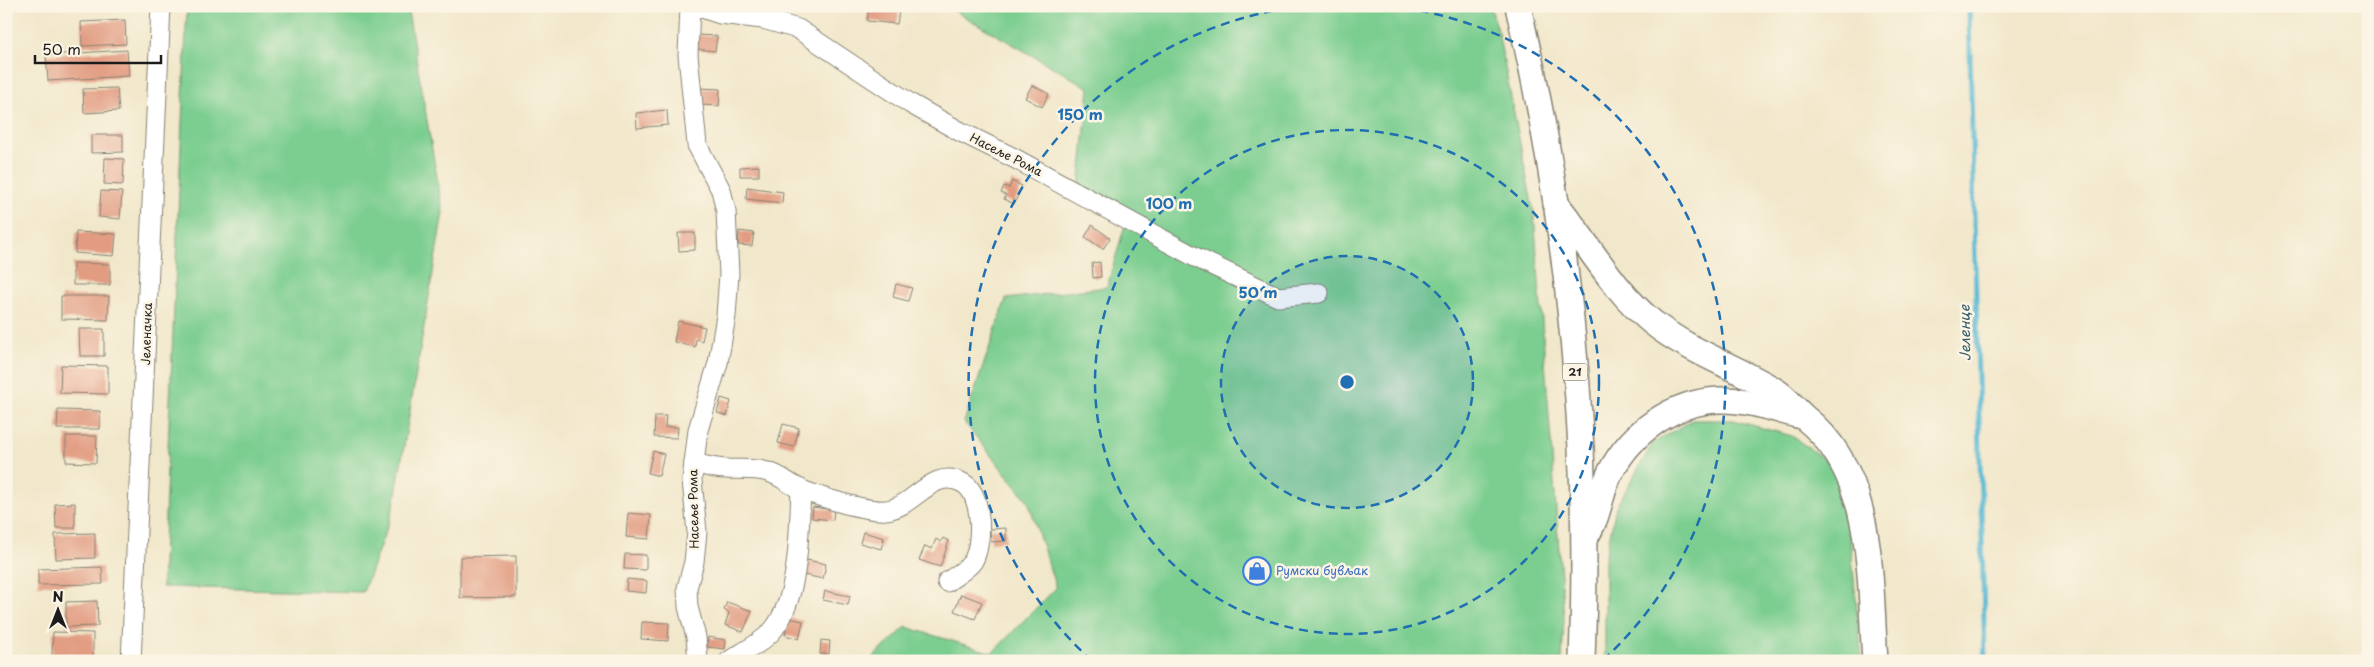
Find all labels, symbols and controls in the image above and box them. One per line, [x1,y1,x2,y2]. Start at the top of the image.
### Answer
scale bar [35,32,161,64]
text: 50 m [42,37,81,60]
text: 150 m [1057,102,1103,125]
street label: Насеље Рома [967,128,1047,180]
text: 100 m [1146,191,1192,214]
text: 50 m [1239,280,1277,303]
street label: Јеленачка [136,302,156,365]
water label: Јеленце [1953,303,1975,361]
road number: 21 [1562,364,1588,381]
centre of rings [1338,373,1356,391]
street label: Насеље Рома [683,468,703,549]
shop icon: Румски бувљак [1242,556,1272,586]
place label: Румски бувљак [1276,561,1368,579]
north arrow [32,584,82,634]
text: N [52,586,64,607]

